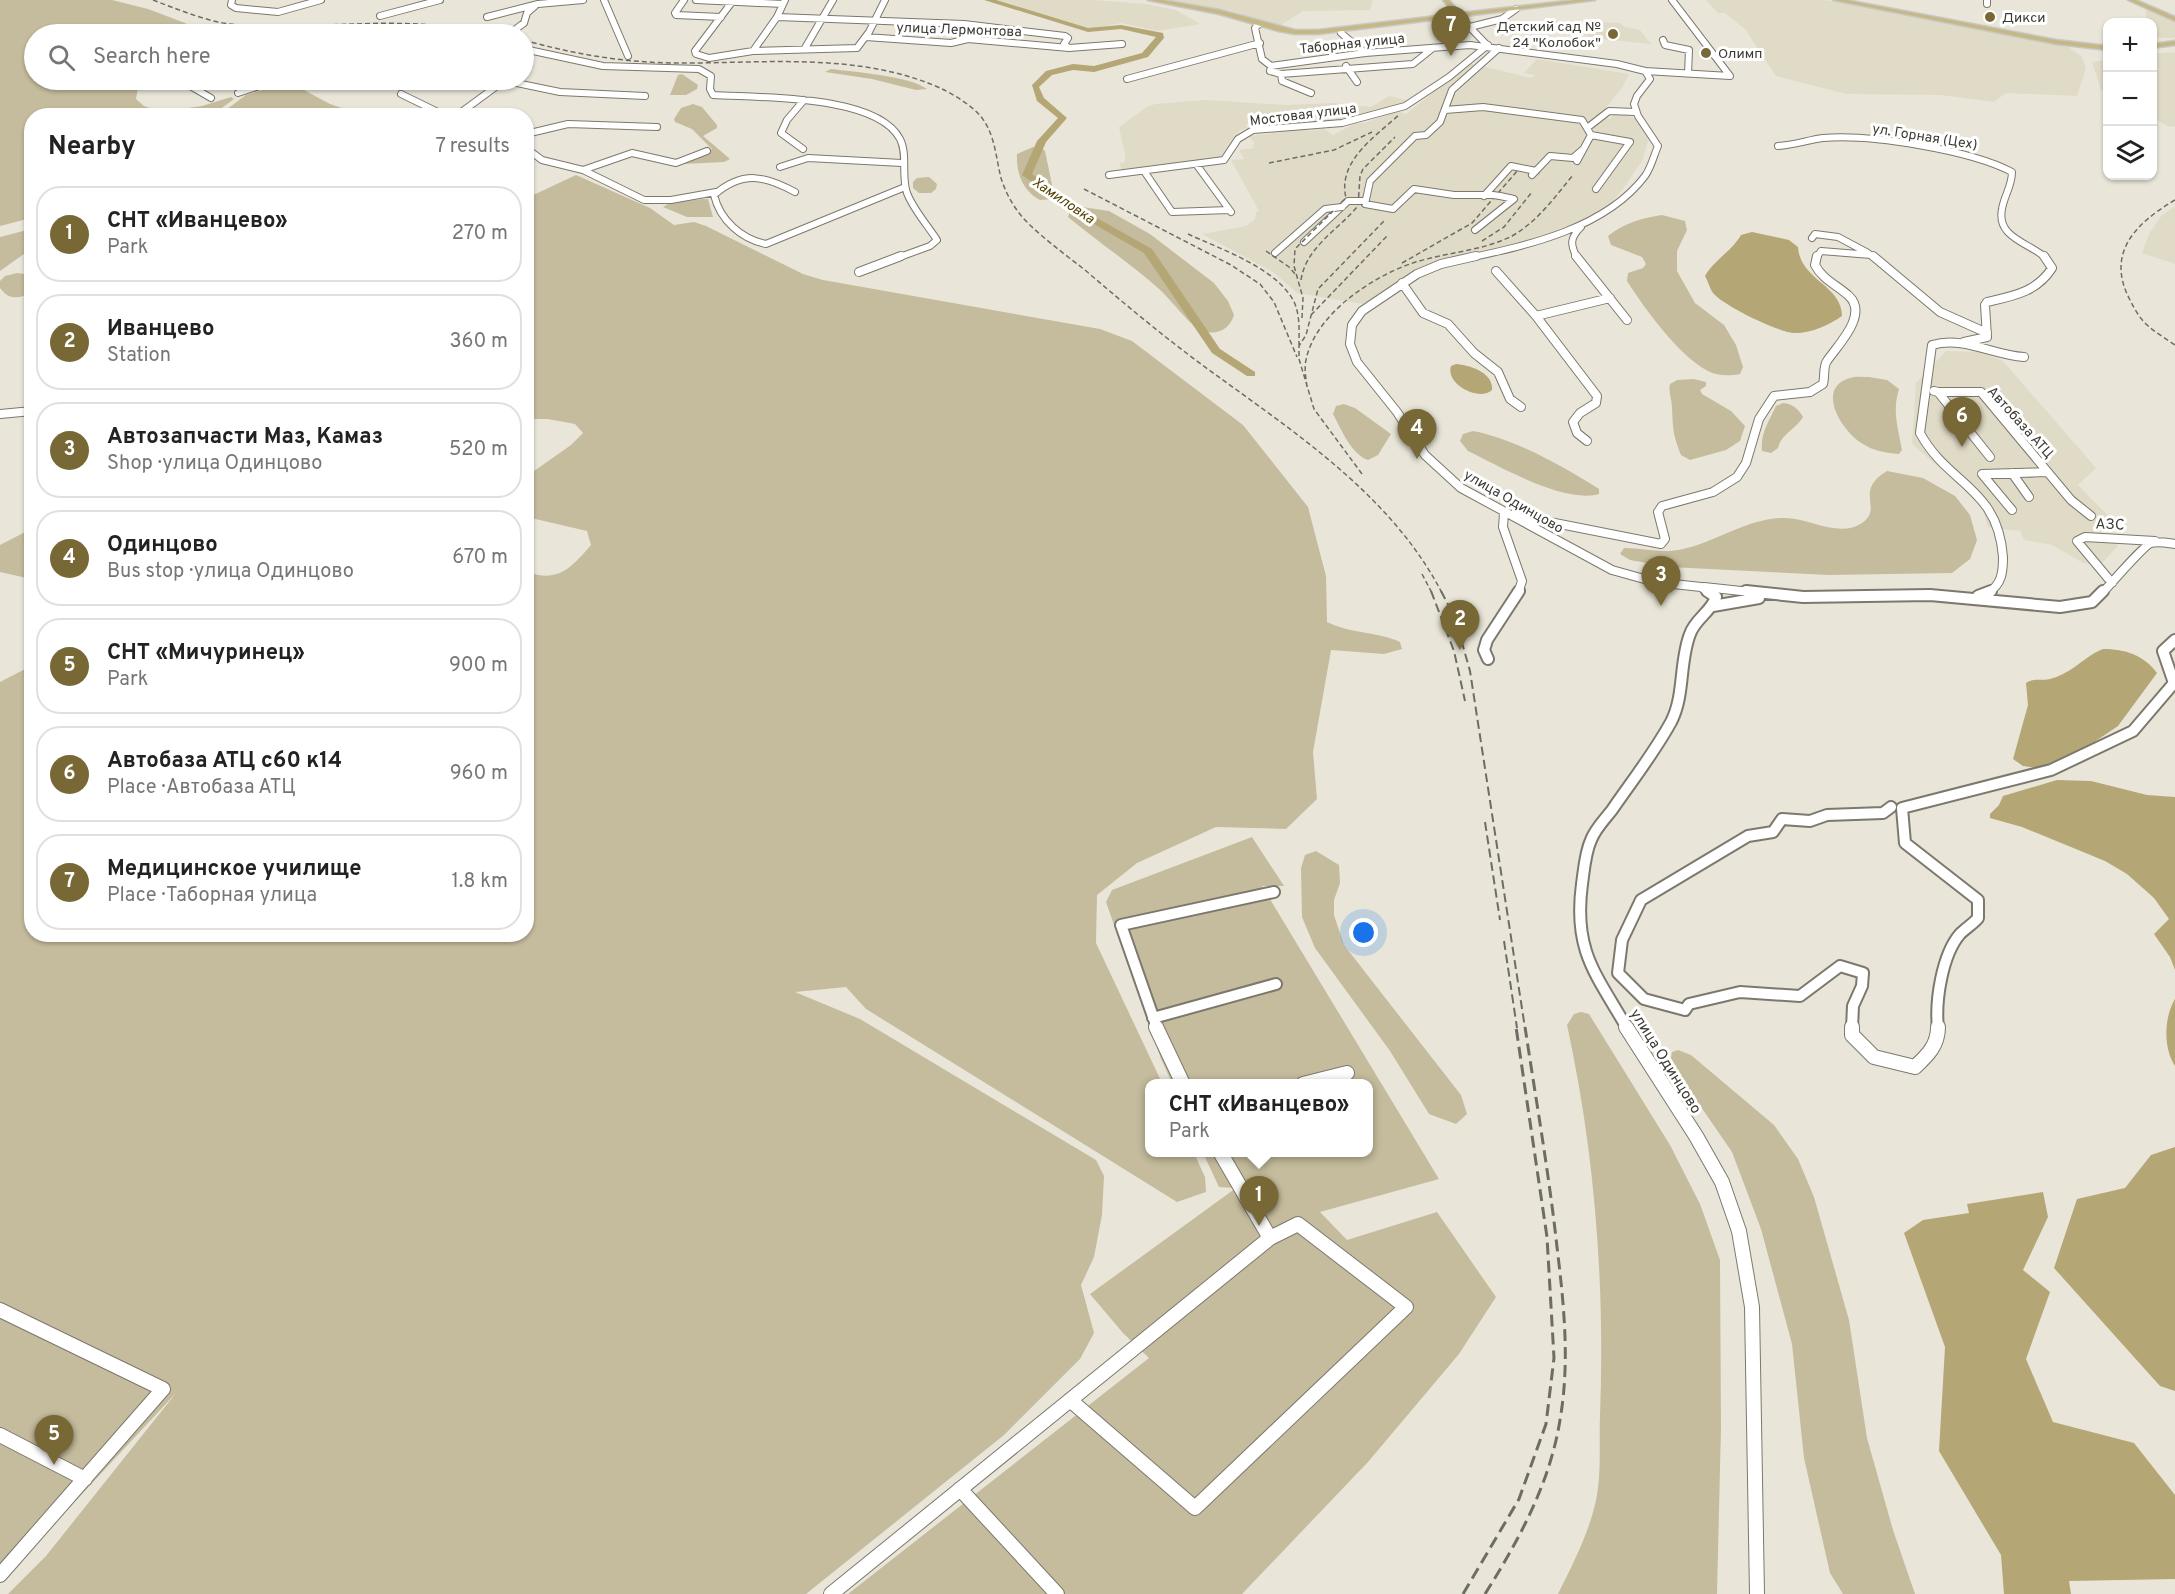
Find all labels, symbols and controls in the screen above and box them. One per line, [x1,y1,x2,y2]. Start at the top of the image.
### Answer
pin: 7 [1432,7,1470,56]
marker: Дикси [1983,10,1997,24]
place label: Дикси [2002,10,2046,27]
map controls [2103,18,2157,180]
button: + [2103,18,2157,72]
place label: Детский сад № 24 "Колобок" [1497,19,1601,52]
street label: улица Лермонтова [896,20,1022,41]
search box [24,24,534,90]
marker: Детский сад № 24 "Колобок" [1606,27,1620,41]
street label: Таборная улица [1299,31,1406,58]
icon: search [45,41,78,74]
text: Search here [93,44,211,71]
marker: Олимп [1699,46,1713,60]
place label: Олимп [1718,46,1763,63]
button: − [2103,72,2157,126]
street label: Мостовая улица [1249,101,1358,130]
street label: ул. Горная (Цех) [1871,121,1979,154]
button: layers [2103,126,2157,180]
text: Nearby [48,131,136,164]
text: 7 results [435,134,510,160]
water label: Хамиловка [1029,174,1098,229]
text: СНТ «Иванцево» [107,208,288,235]
text: 1 [66,221,74,247]
text: 270 m [452,221,508,247]
text: Park [107,235,148,261]
text: Иванцево [107,316,215,343]
text: 2 [63,329,76,355]
text: 360 m [450,329,508,355]
text: Station [107,343,171,369]
street label: Автобаза АТЦ [1983,384,2057,462]
pin: 6 [1942,398,1982,447]
pin: 4 [1398,410,1436,459]
text: Автозапчасти Маз, Камаз [107,424,383,451]
text: 3 [64,437,76,463]
text: 520 m [449,437,508,463]
text: Shop · улица Одинцово [107,451,322,477]
street label: улица Одинцово [1460,467,1566,538]
street label: АЗС [2095,515,2125,536]
text: Одинцово [107,532,218,559]
text: 4 [63,545,76,571]
text: 670 m [452,545,508,571]
pin: 3 [1642,556,1680,606]
text: Bus stop · улица Одинцово [107,559,354,585]
pin: 2 [1440,600,1480,650]
text: СНТ «Мичуринец» [107,640,305,667]
text: 5 [63,653,76,679]
text: 900 m [449,653,508,679]
text: Park [107,667,148,693]
text: Автобаза АТЦ с60 к14 [107,748,342,775]
text: 6 [63,761,76,787]
text: 960 m [450,761,508,787]
text: Place · Автобаза АТЦ [107,775,296,801]
text: Медицинское училище [107,856,362,883]
text: 7 [64,869,75,895]
text: 1.8 km [452,869,508,895]
text: Place · Таборная улица [107,883,317,909]
your location [1349,918,1378,947]
street label: улица Одинцово [1625,1006,1705,1118]
popup [1145,1079,1373,1157]
text: СНТ «Иванцево» [1169,1092,1349,1119]
text: Park [1169,1119,1210,1145]
pin: 1 [1240,1176,1278,1226]
pin: 5 [34,1416,74,1465]

